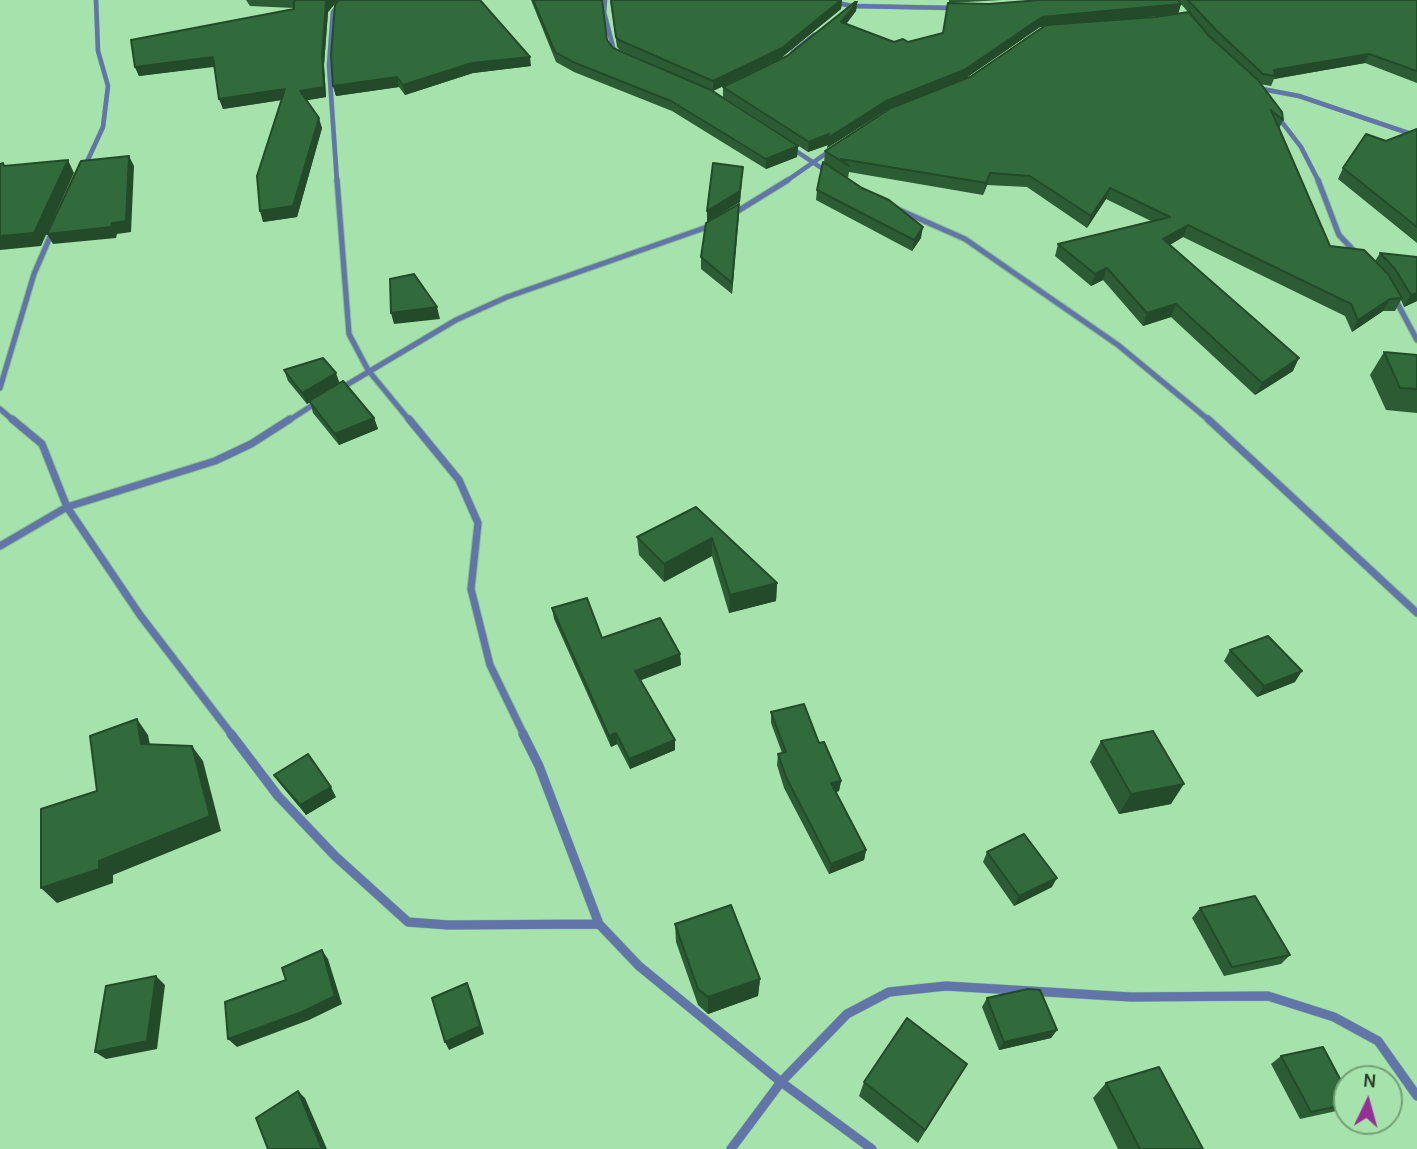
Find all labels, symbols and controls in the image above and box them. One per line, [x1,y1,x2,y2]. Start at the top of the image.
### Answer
north arrow [1333,1065,1403,1135]
text: N [1362,1070,1377,1093]

